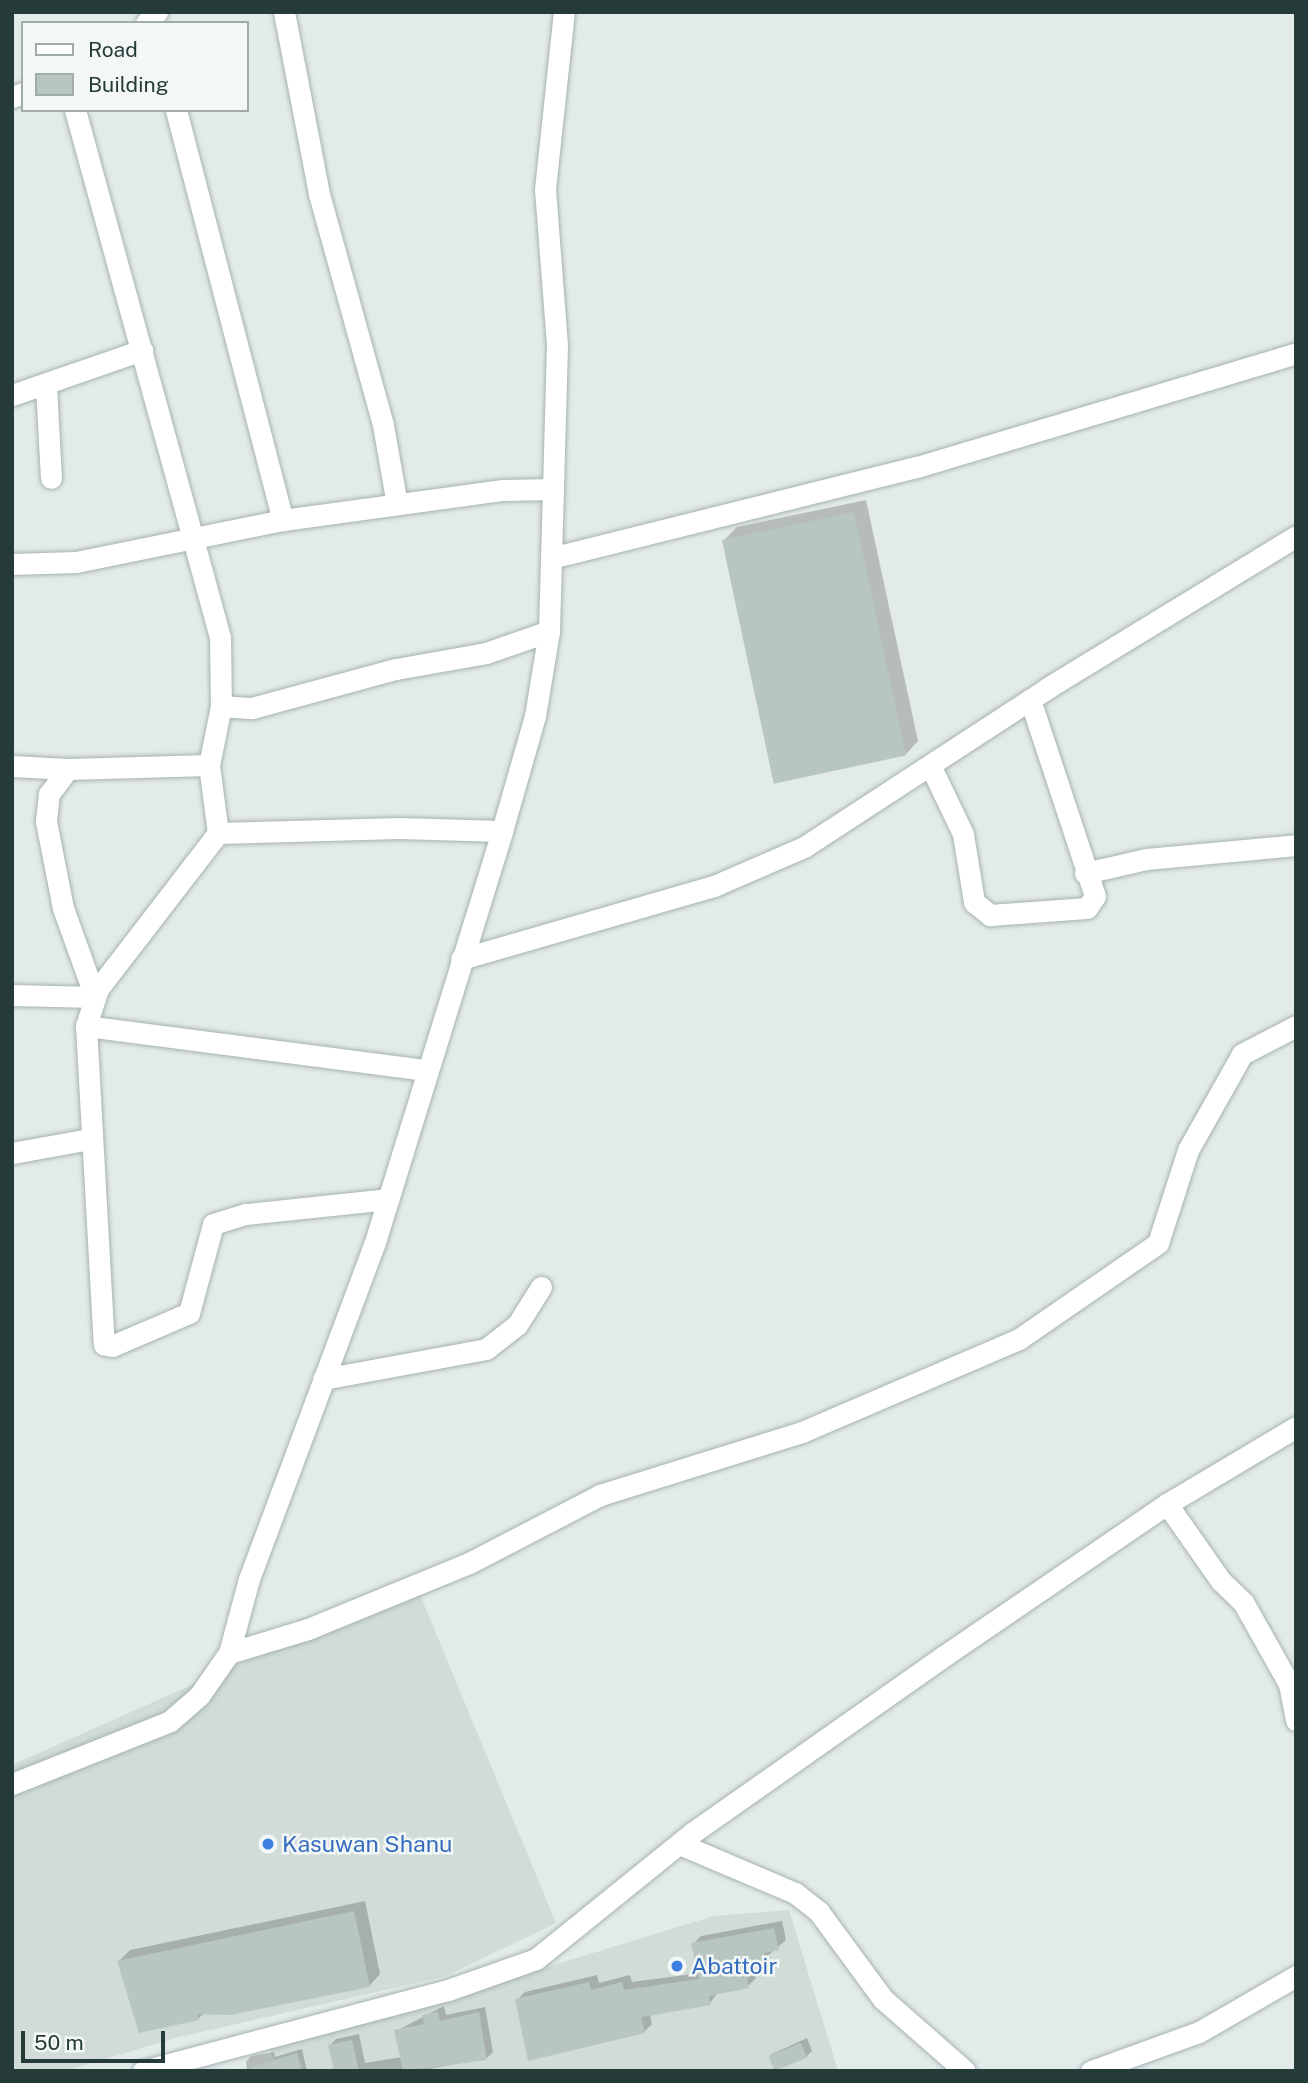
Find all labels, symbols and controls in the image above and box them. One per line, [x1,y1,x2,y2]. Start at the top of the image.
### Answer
legend [21,21,248,112]
text: Road [88,37,138,62]
text: Building [88,72,169,97]
place label: Kasuwan Shanu [282,1830,452,1858]
marker: Kasuwan Shanu [260,1836,276,1852]
place label: Abattoir [691,1952,777,1980]
marker: Abattoir [669,1958,685,1974]
scale bar [24,2016,168,2060]
text: 50 m [34,2030,84,2055]

